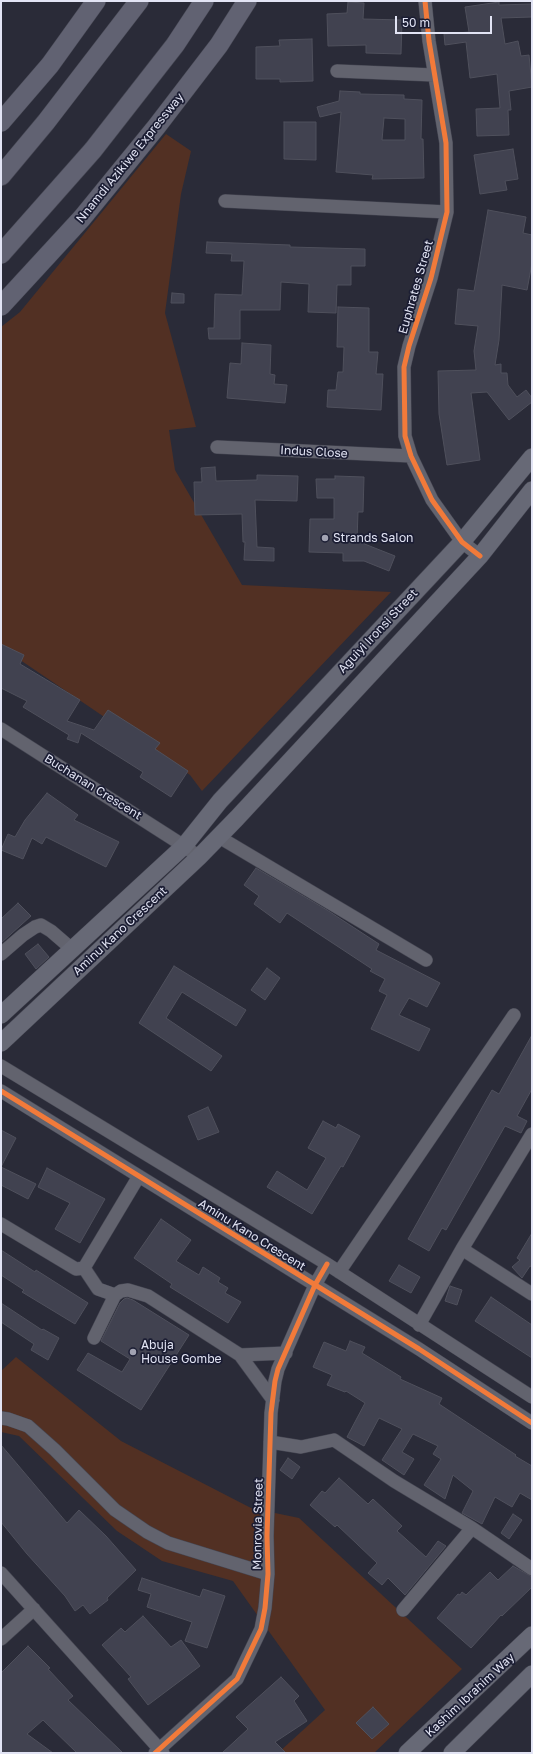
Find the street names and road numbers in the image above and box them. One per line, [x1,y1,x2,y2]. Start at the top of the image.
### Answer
street label: Nnamdi Azikiwe Expressway [73,90,187,226]
street label: Euphrates Street [396,238,436,336]
street label: Indus Close [280,443,348,461]
street label: Aguiyi Ironsi Street [335,586,421,676]
street label: Buchanan Crescent [42,751,144,823]
street label: Aminu Kano Crescent [70,884,170,978]
street label: Aminu Kano Crescent [196,1196,308,1274]
street label: Monrovia Street [250,1478,266,1570]
street label: Kashim Ibrahim Way [422,1650,518,1740]

